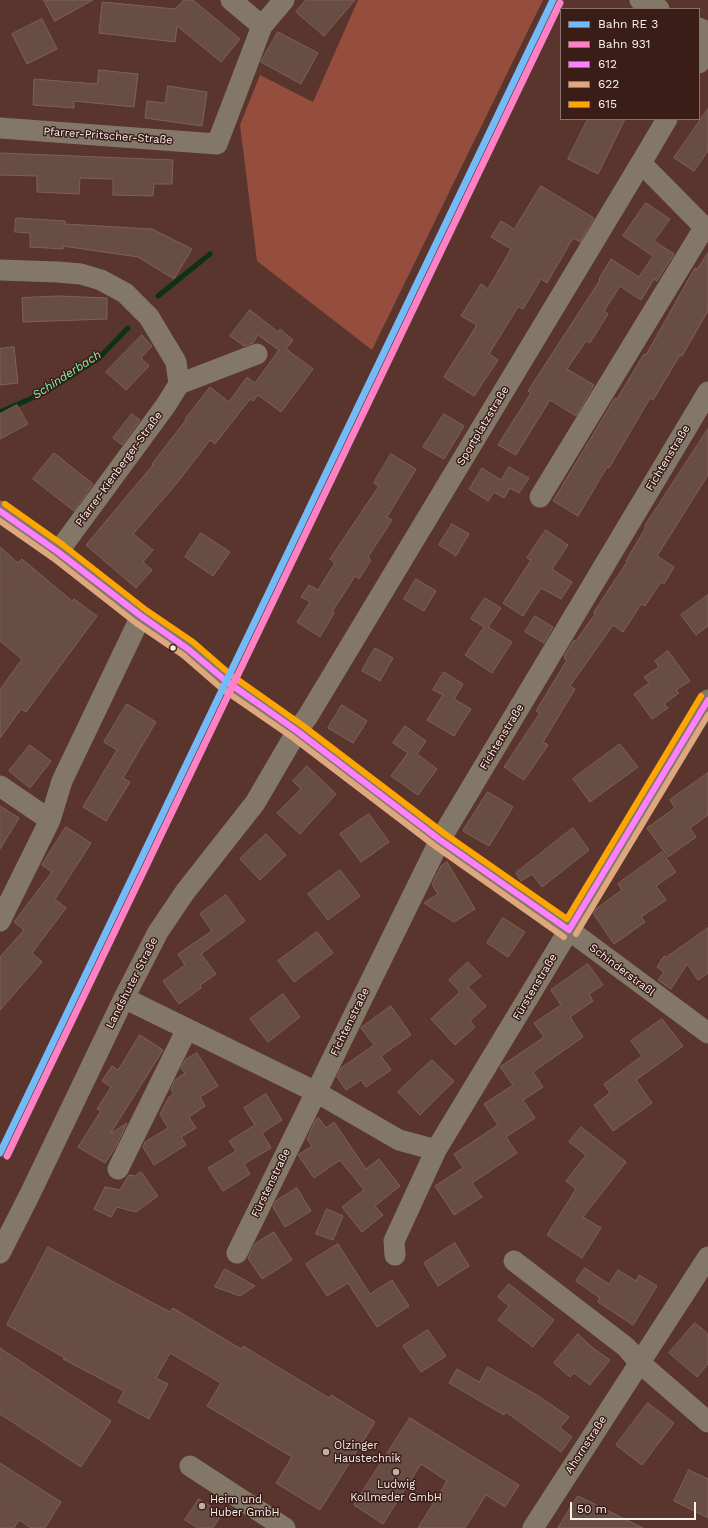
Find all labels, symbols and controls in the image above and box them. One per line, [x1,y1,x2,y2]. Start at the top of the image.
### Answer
legend [560,8,700,120]
text: Bahn RE 3 [598,17,658,31]
text: Bahn 931 [598,37,650,51]
text: 612 [598,57,617,71]
text: 622 [598,77,619,91]
text: 615 [598,97,617,111]
street label: Pfarrer-Pritscher-Straße [43,125,173,147]
water label: Schinderbach [30,347,104,403]
street label: Sportplatzstraße [454,384,512,468]
street label: Pfarrer-Kienberger-Straße [73,409,165,529]
street label: Fichtenstraße [643,423,693,493]
unlabelled marker [168,643,178,653]
street label: Fichtenstraße [477,702,527,772]
street label: Landshuter Straße [103,935,161,1031]
street label: Schinderstraßl [587,941,657,999]
street label: Fürstenstraße [510,951,560,1023]
street label: Fichtenstraße [328,986,372,1058]
street label: Fürstenstraße [249,1146,293,1220]
street label: Ahornstraße [562,1414,610,1476]
place label: Olzinger Haustechnik [334,1439,401,1465]
marker: Olzinger Haustechnik [321,1447,331,1457]
marker: Ludwig Kollmeder GmbH [391,1467,401,1477]
place label: Ludwig Kollmeder GmbH [350,1478,442,1504]
place label: Heim und Huber GmbH [210,1493,280,1519]
scale bar [572,1494,698,1520]
marker: Heim und Huber GmbH [197,1501,207,1511]
text: 50 m [577,1502,607,1516]

